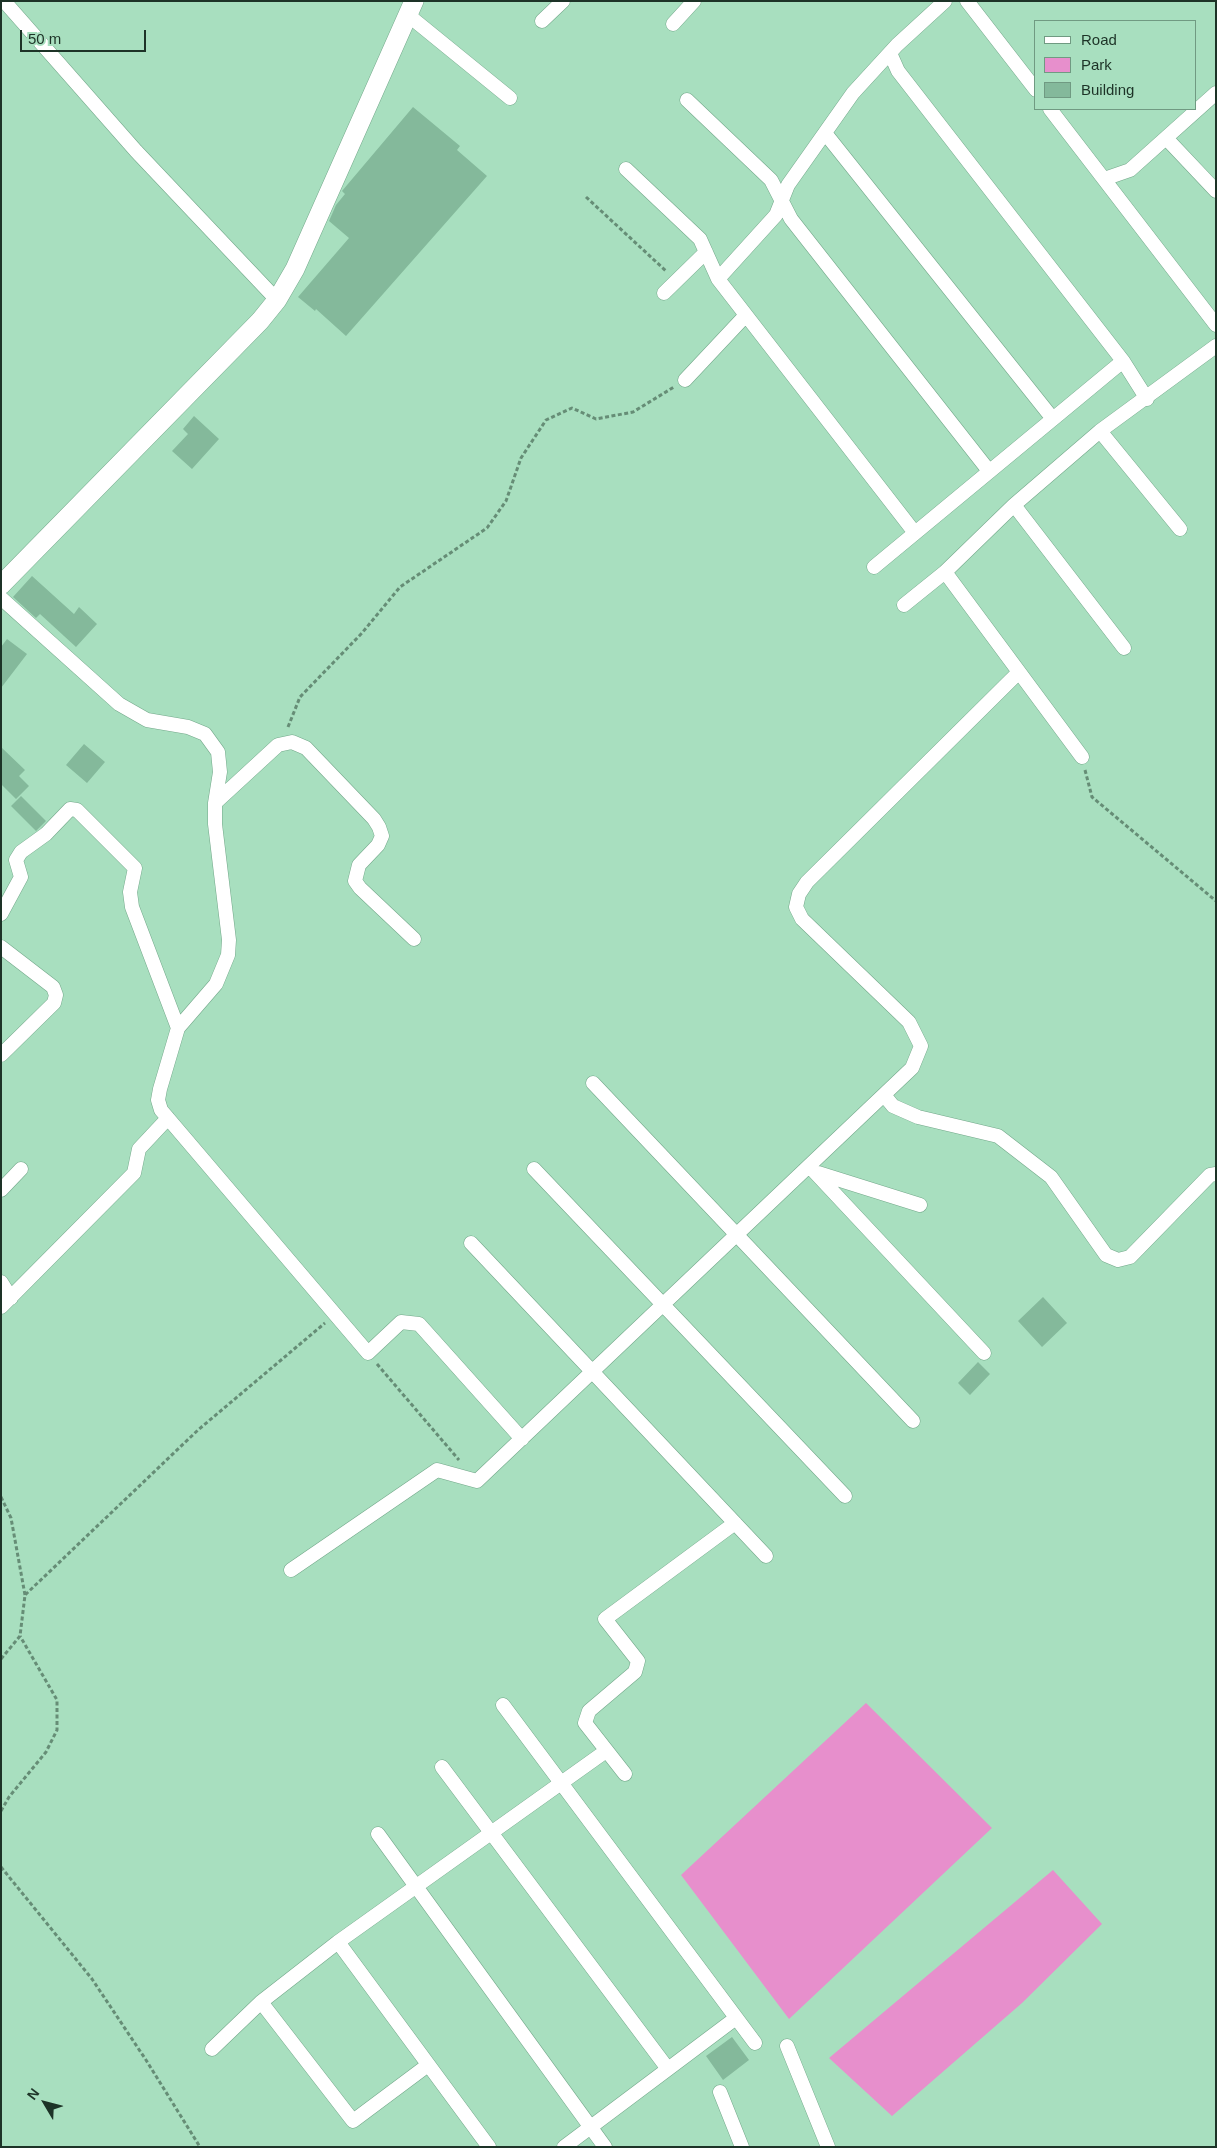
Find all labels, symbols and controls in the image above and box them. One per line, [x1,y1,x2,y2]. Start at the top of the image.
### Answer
scale bar [22,20,149,52]
legend [1034,20,1197,110]
text: 50 m [28,30,61,47]
text: Road [1081,31,1117,48]
text: Park [1081,56,1112,73]
text: Building [1081,81,1134,98]
north arrow [20,2078,70,2128]
text: N [24,2085,42,2103]

